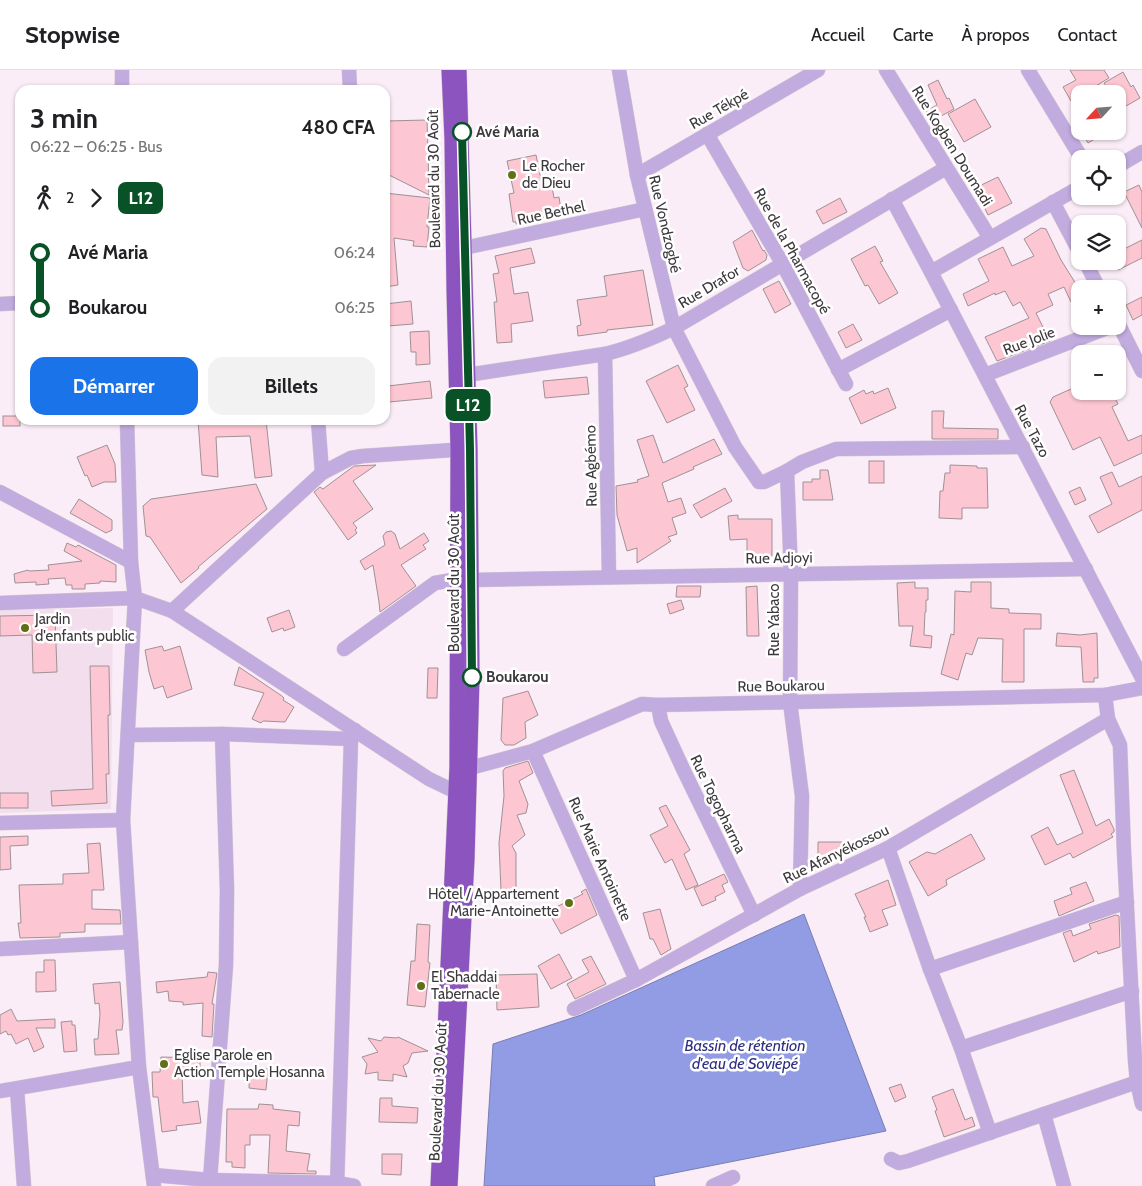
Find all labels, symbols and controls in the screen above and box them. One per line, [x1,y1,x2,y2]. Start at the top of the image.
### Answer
text: Stopwise [25,20,120,49]
text: Accueil [811,24,865,46]
text: Carte [893,24,933,46]
text: À propos [961,24,1029,46]
text: Contact [1057,24,1117,46]
street label: Rue Kogben Doumadi [908,83,996,209]
street label: Rue Tékpé [686,85,752,133]
north arrow [1071,85,1126,140]
map controls [1071,85,1126,400]
text: 3 min [30,101,98,135]
street label: Boulevard du 30 Août [424,110,444,248]
text: 480 CFA [302,116,375,139]
marker: Avé Maria [452,122,472,142]
place label: Avé Maria [476,123,540,141]
text: 06:22 – 06:25 · Bus [30,137,162,156]
button: locate [1071,150,1126,205]
place label: Le Rocher de Dieu [522,157,585,192]
marker: Le Rocher de Dieu [506,169,518,181]
street label: Rue Vondzogbé [645,173,685,275]
icon: walk [30,184,58,212]
icon: forward [82,184,110,212]
street label: Rue de la Pharmacopé [750,185,834,317]
text: L12 [128,187,153,209]
text: 2 [66,188,74,207]
street label: Rue Bethel [515,197,587,229]
button: layers [1071,215,1126,270]
text: Avé Maria [68,241,148,264]
text: 06:24 [334,243,375,262]
street label: Rue Drafor [675,262,743,312]
button: + [1071,280,1126,335]
text: Boukarou [68,296,147,319]
text: 06:25 [334,298,375,317]
street label: Rue Jolie [1001,323,1058,359]
button: − [1071,345,1126,400]
button: Démarrer [30,357,198,415]
button: Billets [208,357,375,415]
line badge: L12 [439,389,497,421]
text: L12 [456,394,480,416]
street label: Rue Tazo [1011,402,1053,460]
street label: Rue Agbémo [581,425,601,507]
street label: Boulevard du 30 Août [445,514,463,652]
street label: Rue Adjoyi [745,548,813,568]
street label: Rue Yabaco [765,584,783,656]
place label: Jardin d'enfants public [34,610,135,645]
marker: Jardin d'enfants public [19,622,31,634]
marker: Boukarou [462,667,482,687]
place label: Boukarou [486,668,549,686]
street label: Rue Boukarou [737,676,825,696]
street label: Rue Togopharma [686,752,750,857]
street label: Rue Marie Antoinette [565,794,636,924]
street label: Rue Afanyékossou [780,821,892,887]
place label: Hôtel / Appartement Marie-Antoinette [428,885,559,920]
marker: Hôtel / Appartement Marie-Antoinette [563,897,575,909]
place label: El Shaddai Tabernacle [431,968,500,1003]
marker: El Shaddai Tabernacle [415,980,427,992]
street label: Boulevard du 30 Août [425,1022,451,1162]
water label: Bassin de rétention d'eau de Soviépé [684,1036,806,1073]
place label: Eglise Parole en Action Temple Hosanna [174,1046,325,1081]
marker: Eglise Parole en Action Temple Hosanna [158,1058,170,1070]

